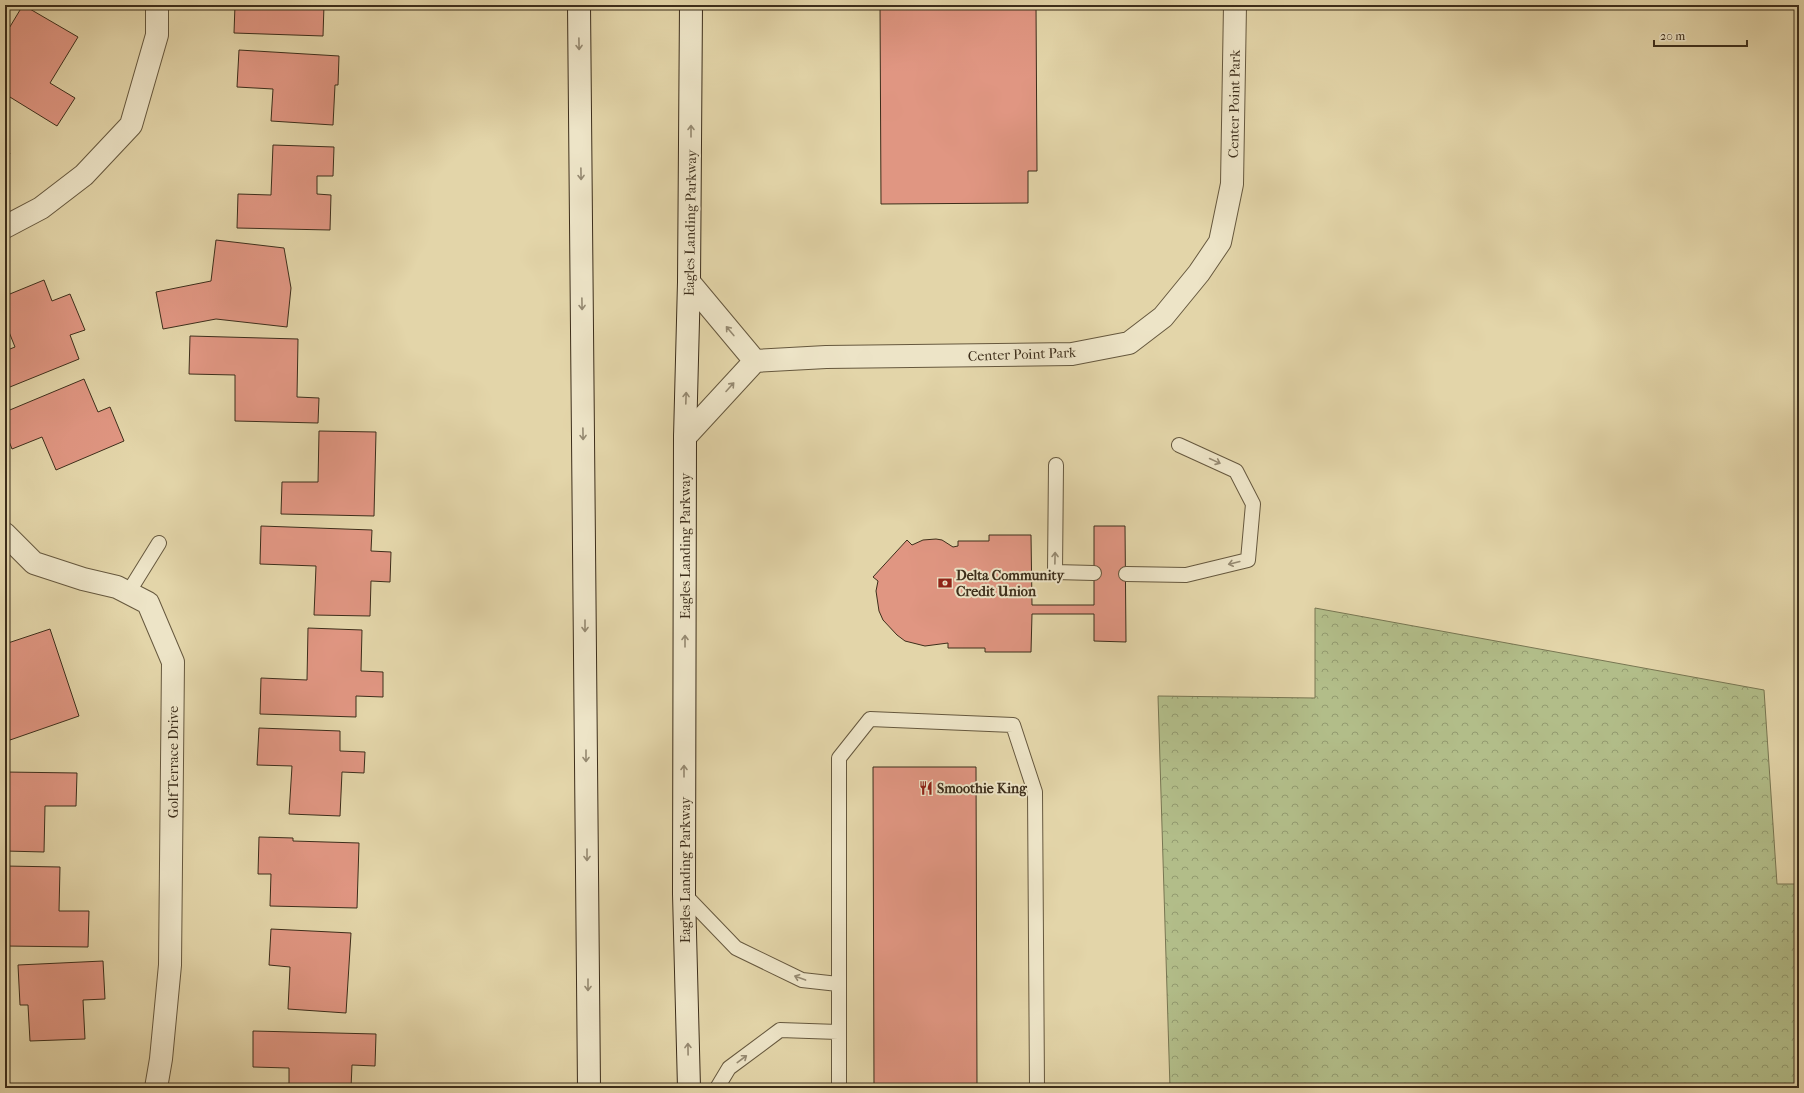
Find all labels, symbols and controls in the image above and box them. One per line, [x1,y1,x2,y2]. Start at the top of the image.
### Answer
scale bar [1654,22,1747,48]
text: 20 m [1660,29,1685,43]
one-way arrow [575,37,583,50]
street label: Center Point Park [1225,49,1244,158]
one-way arrow [687,125,694,138]
street label: Eagles Landing Parkway [681,149,700,296]
one-way arrow [577,167,585,180]
one-way arrow [578,297,586,310]
one-way arrow [725,325,734,336]
street label: Center Point Park [968,344,1077,365]
one-way arrow [725,383,734,393]
one-way arrow [682,392,690,405]
one-way arrow [580,427,587,440]
one-way arrow [1208,458,1220,465]
street label: Eagles Landing Parkway [677,472,694,619]
one-way arrow [1051,552,1059,565]
one-way arrow [1228,560,1241,567]
place label: Delta Community Credit Union [956,567,1066,600]
bank icon: Delta Community Credit Union [937,575,953,591]
one-way arrow [581,619,589,632]
one-way arrow [681,635,689,648]
street label: Golf Terrace Drive [165,706,182,818]
one-way arrow [582,749,590,762]
one-way arrow [680,765,688,778]
restaurant icon: Smoothie King [918,780,934,796]
place label: Smoothie King [937,780,1027,797]
street label: Eagles Landing Parkway [677,796,694,943]
one-way arrow [583,848,591,861]
one-way arrow [794,974,806,982]
one-way arrow [584,978,592,991]
one-way arrow [684,1043,692,1056]
one-way arrow [736,1055,747,1063]

